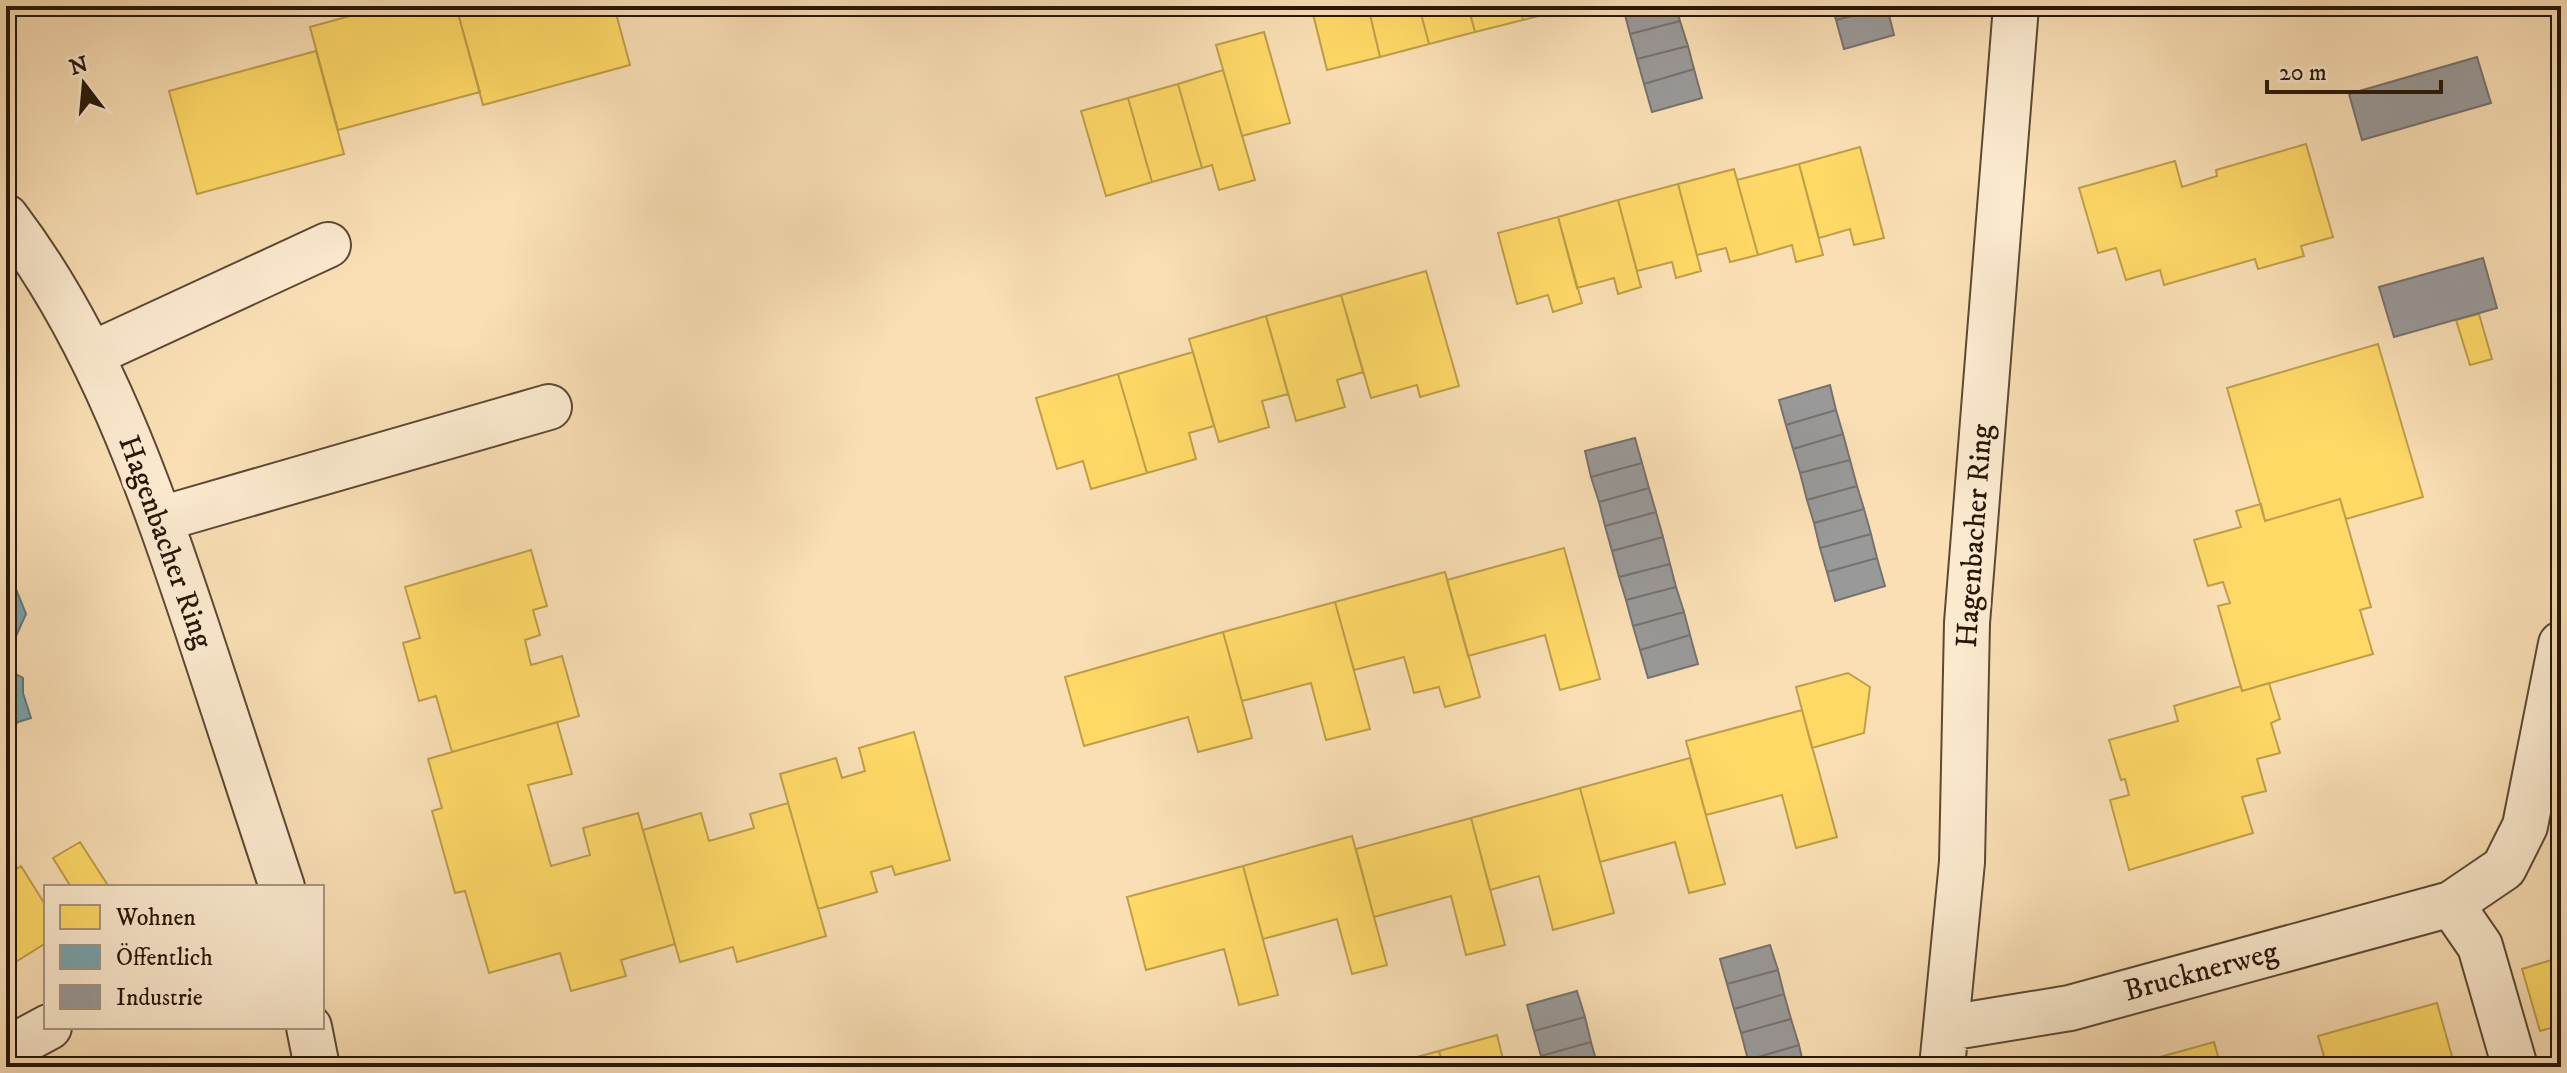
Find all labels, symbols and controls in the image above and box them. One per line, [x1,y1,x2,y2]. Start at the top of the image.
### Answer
north arrow [44,44,124,124]
scale bar [2267,44,2441,94]
text: N [66,51,91,82]
text: 20 m [2279,58,2327,88]
street label: Hagenbacher Ring [1949,423,2001,649]
street label: Hagenbacher Ring [109,430,221,654]
legend [44,885,324,1029]
text: Wohnen [115,903,196,933]
street label: Brucknerweg [2120,934,2282,1010]
text: Öffentlich [116,943,213,973]
text: Industrie [116,983,203,1013]

